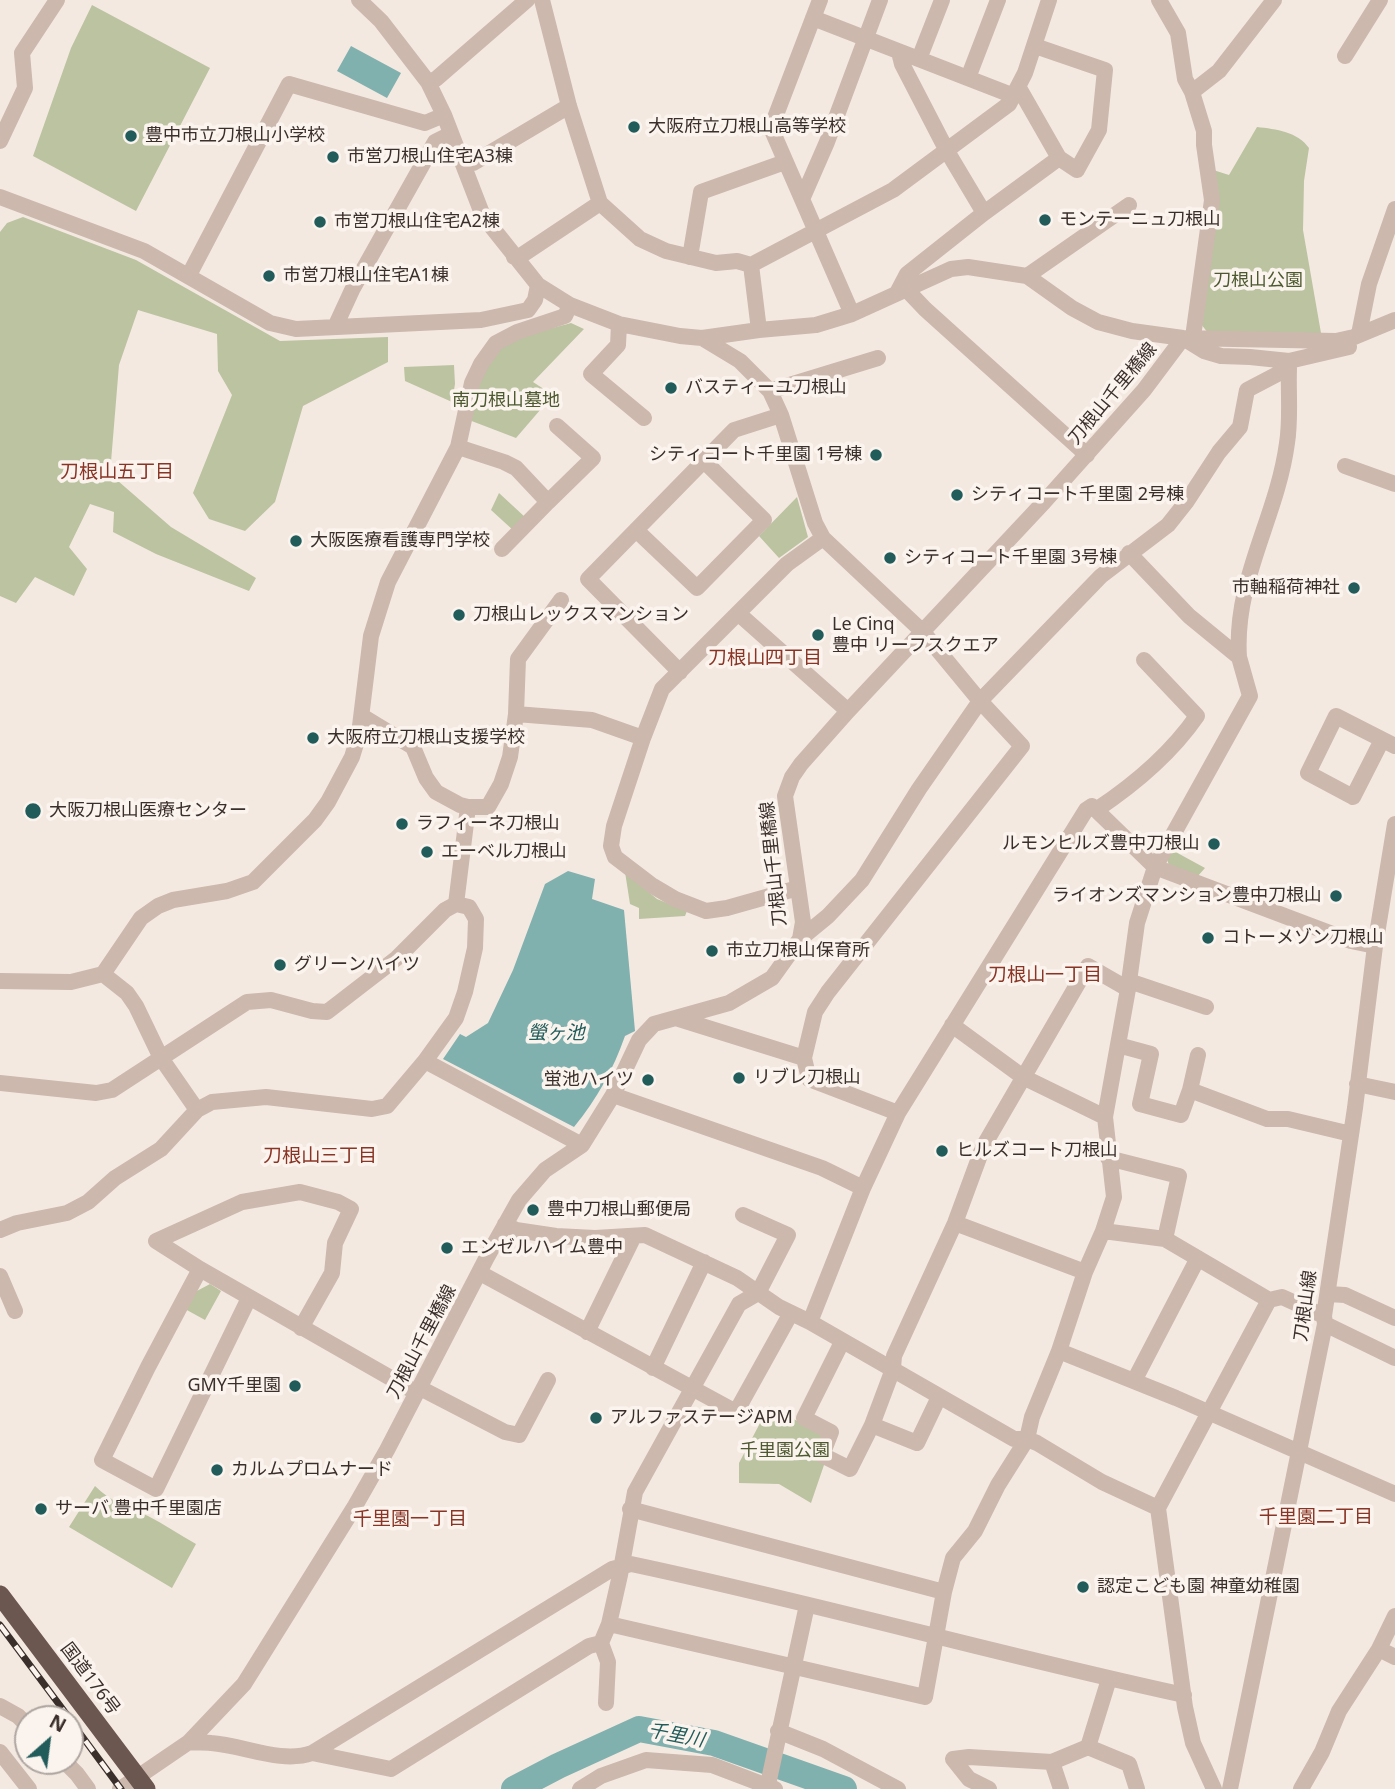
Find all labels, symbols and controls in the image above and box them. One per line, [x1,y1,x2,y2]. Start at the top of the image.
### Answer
place label: 大阪府立刀根山高等学校 [648,116,846,138]
marker: 大阪府立刀根山高等学校 [626,119,642,135]
place label: 豊中市立刀根山小学校 [145,125,325,147]
marker: 豊中市立刀根山小学校 [123,128,139,144]
place label: 市営刀根山住宅A3棟 [347,146,513,168]
marker: 市営刀根山住宅A3棟 [325,149,341,165]
place label: モンテーニュ刀根山 [1059,209,1221,231]
place label: 市営刀根山住宅A2棟 [334,211,500,233]
marker: モンテーニュ刀根山 [1037,212,1053,228]
marker: 市営刀根山住宅A2棟 [312,214,328,230]
place label: 市営刀根山住宅A1棟 [283,265,449,287]
marker: 市営刀根山住宅A1棟 [261,268,277,284]
park label: 刀根山公園 [1213,270,1303,292]
street label: 刀根山千里橋線 [1064,339,1162,449]
place label: バスティーユ刀根山 [685,377,847,399]
marker: バスティーユ刀根山 [663,380,679,396]
park label: 南刀根山墓地 [452,390,560,412]
place label: シティコート千里園 1号棟 [649,444,862,466]
marker: シティコート千里園 1号棟 [868,447,884,463]
district label: 刀根山五丁目 [60,462,174,484]
place label: シティコート千里園 2号棟 [971,484,1184,506]
marker: シティコート千里園 2号棟 [949,487,965,503]
place label: 大阪医療看護専門学校 [310,530,490,552]
marker: 大阪医療看護専門学校 [288,533,304,549]
place label: シティコート千里園 3号棟 [904,547,1117,569]
marker: シティコート千里園 3号棟 [882,550,898,566]
place label: 市軸稲荷神社 [1232,577,1340,599]
marker: 市軸稲荷神社 [1346,580,1362,596]
place label: 刀根山レックスマンション [473,604,689,626]
marker: 刀根山レックスマンション [451,607,467,623]
place label: Le Cinq 豊中 リーフスクエア [832,614,999,656]
marker: Le Cinq 豊中 リーフスクエア [810,627,826,643]
district label: 刀根山四丁目 [708,648,822,670]
place label: 大阪府立刀根山支援学校 [327,727,525,749]
marker: 大阪府立刀根山支援学校 [305,730,321,746]
place label: 大阪刀根山医療センター [49,800,247,822]
street label: 刀根山千里橋線 [757,800,791,928]
marker: 大阪刀根山医療センター [23,801,43,821]
place label: ラフィーネ刀根山 [416,813,560,835]
marker: ラフィーネ刀根山 [394,816,410,832]
place label: ルモンヒルズ豊中刀根山 [1002,833,1200,855]
marker: ルモンヒルズ豊中刀根山 [1206,836,1222,852]
place label: エーベル刀根山 [441,841,567,863]
marker: エーベル刀根山 [419,844,435,860]
place label: ライオンズマンション豊中刀根山 [1052,885,1322,907]
marker: ライオンズマンション豊中刀根山 [1328,888,1344,904]
place label: コトーメゾン刀根山 [1222,927,1384,949]
marker: コトーメゾン刀根山 [1200,930,1216,946]
place label: 市立刀根山保育所 [726,940,870,962]
marker: 市立刀根山保育所 [704,943,720,959]
place label: グリーンハイツ [294,954,420,976]
marker: グリーンハイツ [272,957,288,973]
district label: 刀根山一丁目 [988,965,1102,987]
water label: 螢ヶ池 [528,1023,584,1045]
place label: リブレ刀根山 [753,1067,861,1089]
place label: 蛍池ハイツ [544,1069,634,1091]
marker: リブレ刀根山 [731,1070,747,1086]
marker: 蛍池ハイツ [640,1072,656,1088]
place label: ヒルズコート刀根山 [956,1140,1118,1162]
marker: ヒルズコート刀根山 [934,1143,950,1159]
district label: 刀根山三丁目 [263,1146,377,1168]
place label: 豊中刀根山郵便局 [547,1199,691,1221]
marker: 豊中刀根山郵便局 [525,1202,541,1218]
place label: エンゼルハイム豊中 [461,1237,623,1259]
marker: エンゼルハイム豊中 [439,1240,455,1256]
street label: 刀根山線 [1290,1269,1322,1343]
street label: 刀根山千里橋線 [383,1281,461,1403]
place label: GMY千里園 [187,1375,281,1397]
marker: GMY千里園 [287,1378,303,1394]
place label: アルファステージAPM [610,1407,793,1429]
marker: アルファステージAPM [588,1410,604,1426]
park label: 千里園公園 [740,1440,830,1462]
place label: カルムプロムナード [231,1459,393,1481]
marker: カルムプロムナード [209,1462,225,1478]
place label: サーバ 豊中千里園店 [55,1498,222,1520]
marker: サーバ 豊中千里園店 [33,1501,49,1517]
district label: 千里園二丁目 [1259,1507,1373,1529]
district label: 千里園一丁目 [353,1509,467,1531]
place label: 認定こども園 神童幼稚園 [1097,1576,1300,1598]
marker: 認定こども園 神童幼稚園 [1075,1579,1091,1595]
street label: 国道176号 [56,1639,124,1719]
north arrow [14,1705,84,1775]
text: N [45,1708,71,1738]
water label: 千里川 [646,1719,706,1753]

